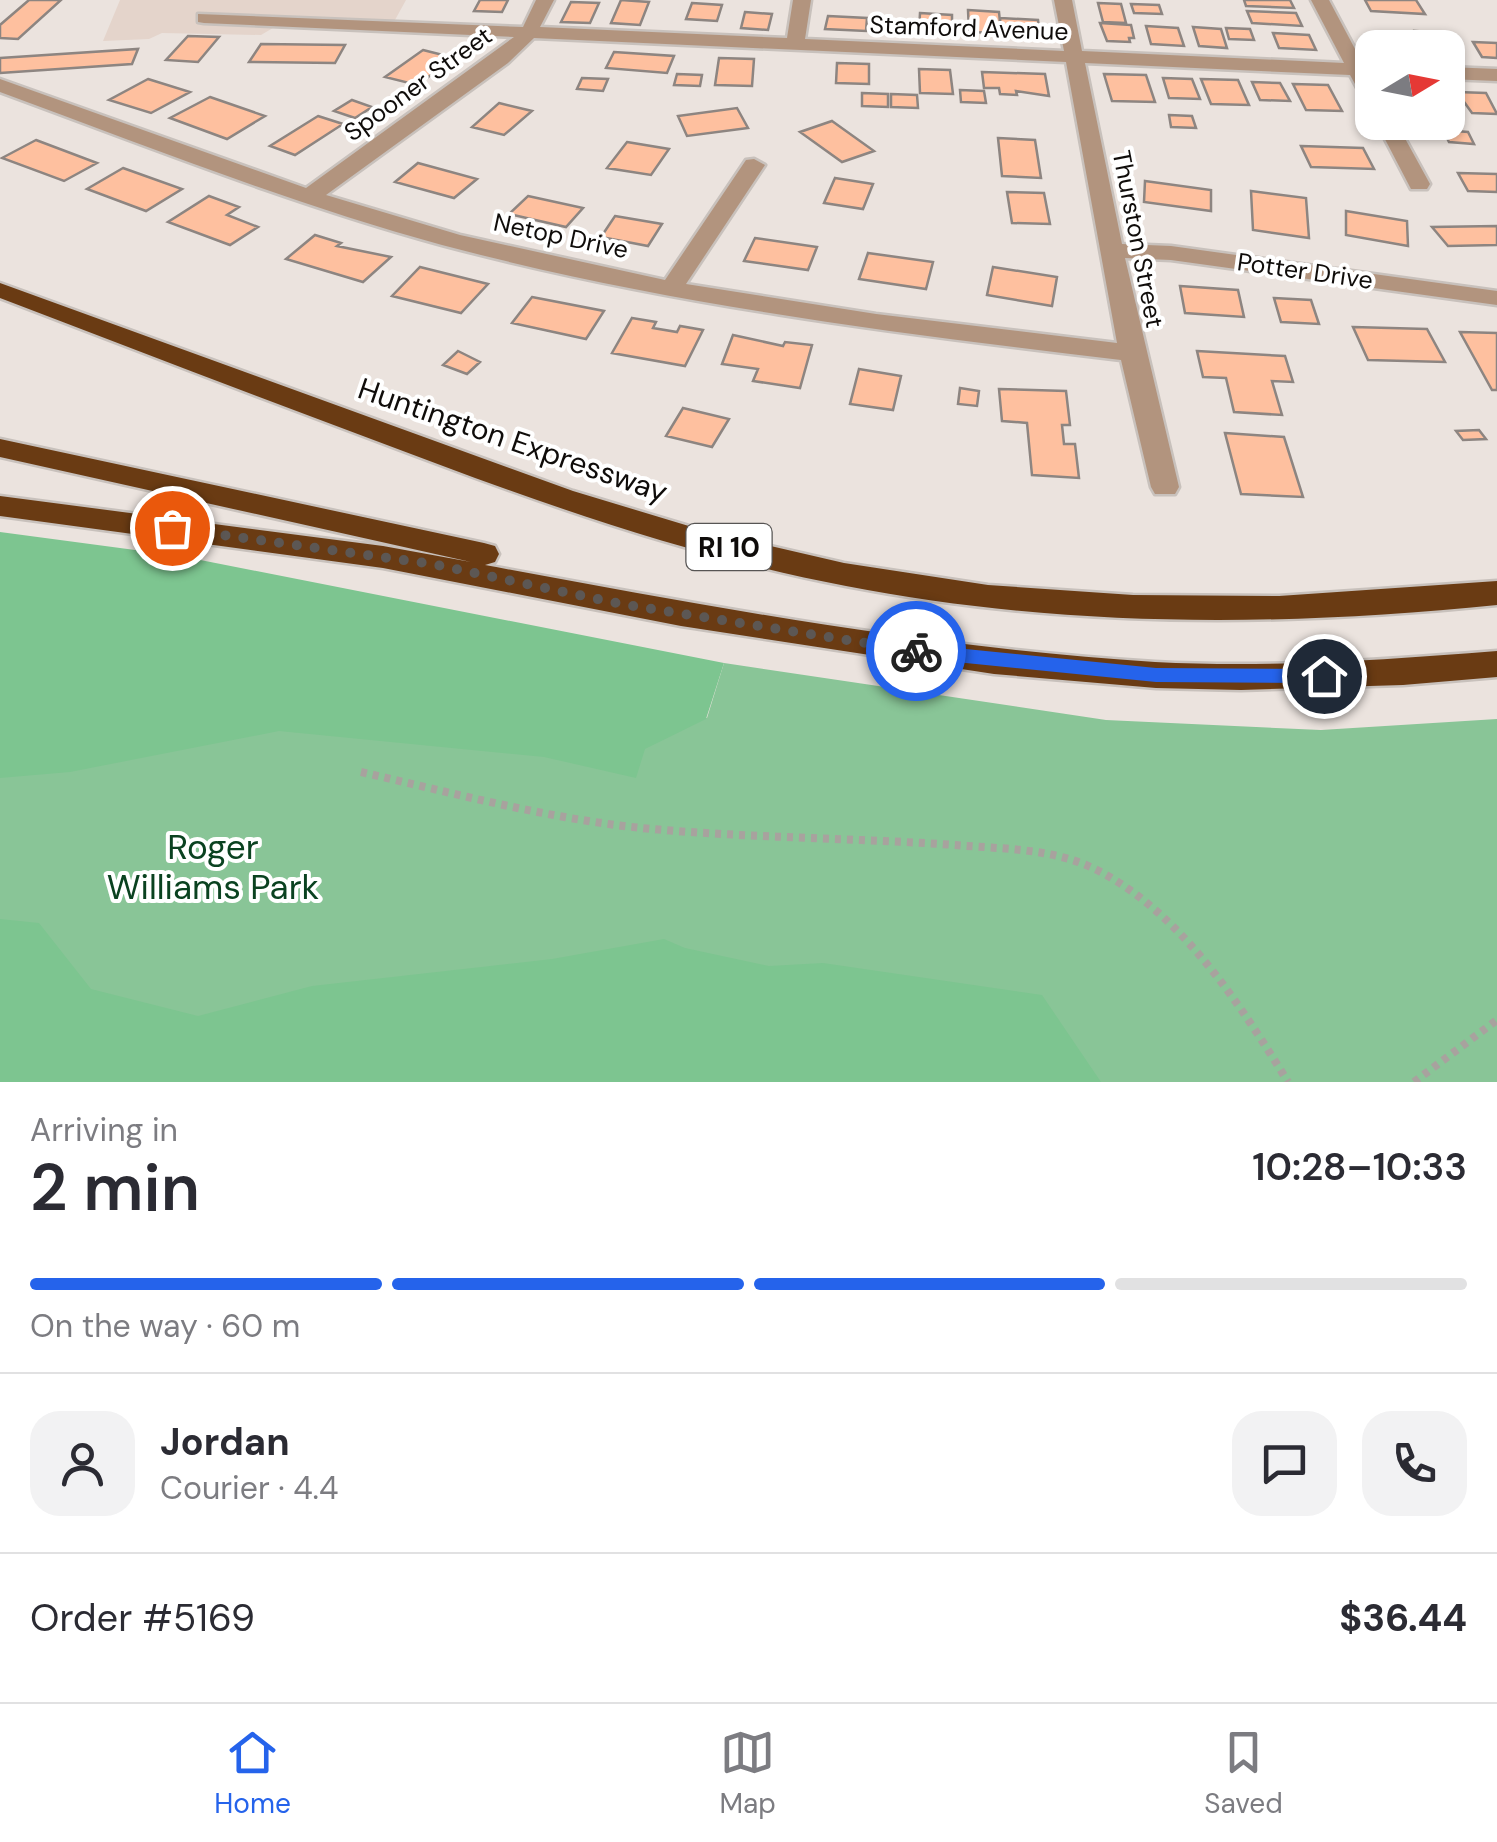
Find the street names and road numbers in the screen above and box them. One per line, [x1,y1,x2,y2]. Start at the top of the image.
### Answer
street label: Stamford Avenue [869,8,1069,48]
street label: Spooner Street [337,19,499,149]
street label: Thurston Street [1105,147,1171,331]
street label: Netop Drive [491,206,631,266]
street label: Potter Drive [1235,245,1375,297]
street label: Huntington Expressway [353,369,673,511]
road number: RI 10 [686,524,772,570]

